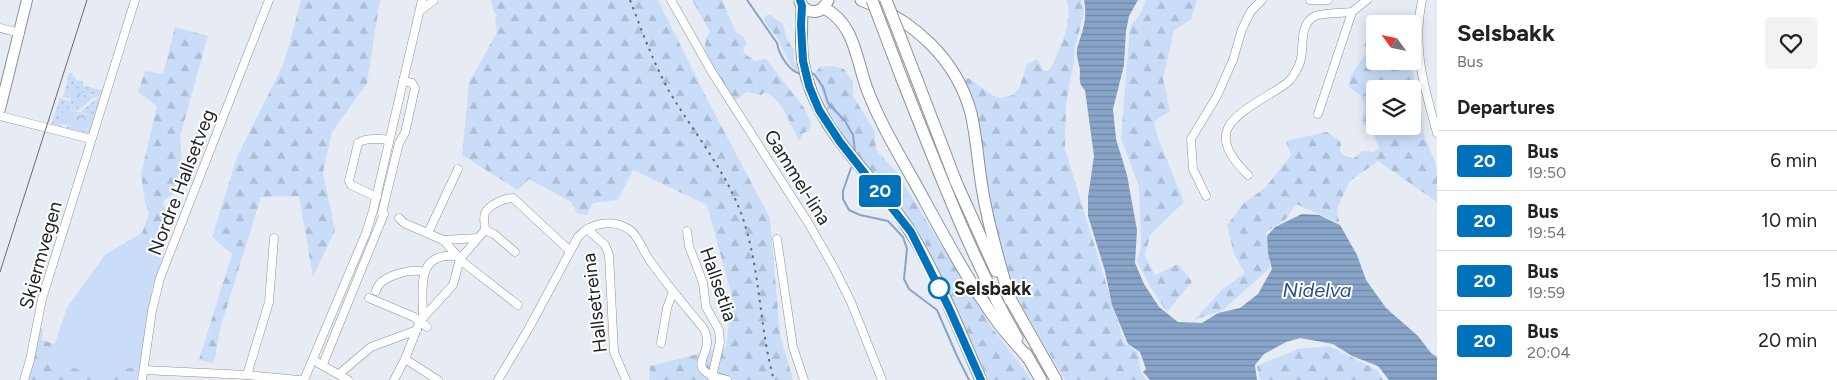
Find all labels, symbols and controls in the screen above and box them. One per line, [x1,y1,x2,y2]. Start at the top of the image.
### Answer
north arrow [1366,15,1421,70]
map controls [1366,15,1421,135]
button: heart [1765,17,1817,69]
text: Selsbakk [1457,18,1555,47]
text: Bus [1457,52,1483,71]
button: layers [1366,80,1421,135]
text: Departures [1457,96,1555,119]
street label: Nordre Hallsetveg [143,106,220,259]
street label: Gammel-lina [759,125,836,229]
text: Bus [1527,140,1558,163]
text: 6 min [1770,149,1817,172]
text: 20 [1473,150,1496,172]
text: 19:50 [1527,163,1566,182]
line badge: 20 [858,175,902,207]
text: 20 [869,180,891,202]
street label: Skjermvegen [14,199,67,312]
text: Bus [1527,200,1558,223]
text: 10 min [1761,209,1817,232]
text: 20 [1473,210,1496,232]
text: 19:54 [1527,223,1566,242]
street label: Hallsetlia [695,244,742,324]
street label: Hallsetreina [577,252,612,354]
text: Bus [1527,260,1558,283]
text: 15 min [1762,269,1817,292]
text: 20 [1473,270,1496,292]
marker: Selsbakk [928,277,950,299]
place label: Selsbakk [954,277,1032,300]
water label: Nidelva [1282,278,1352,302]
text: 19:59 [1527,283,1565,302]
text: Bus [1527,320,1558,343]
text: 20 min [1758,329,1817,352]
text: 20 [1473,330,1496,352]
text: 20:04 [1527,343,1570,362]

